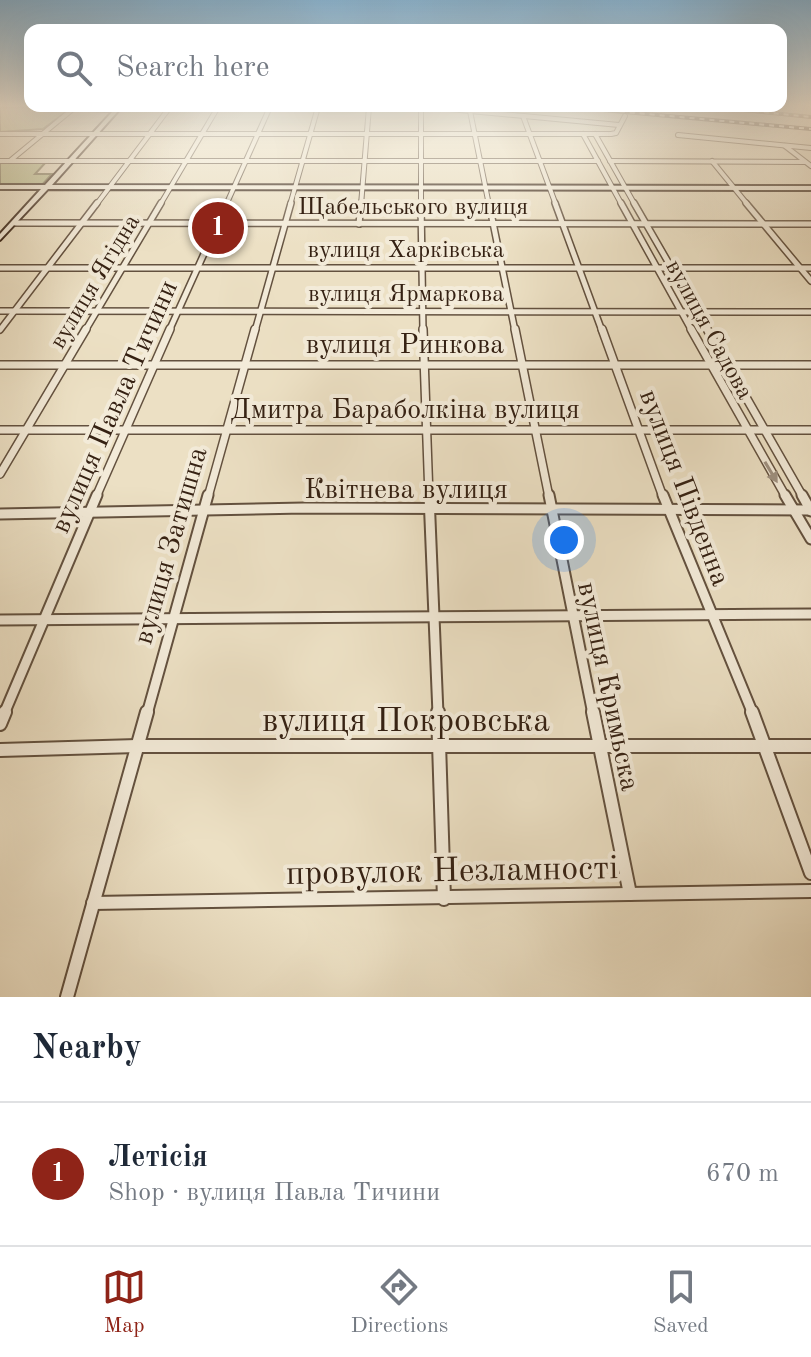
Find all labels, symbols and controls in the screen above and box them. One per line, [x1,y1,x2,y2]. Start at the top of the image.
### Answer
search box [24,24,787,112]
icon: search [52,46,96,90]
text: Search here [116,53,270,83]
street label: Щабельського вулиця [298,196,528,220]
pin: 1 [192,198,244,258]
street label: вулиця Ягідна [46,211,145,353]
street label: вулиця Харківська [308,239,505,263]
street label: вулиця Садова [660,256,756,404]
street label: вулиця Павла Тичини [47,277,184,538]
street label: вулиця Ярмаркова [308,283,504,307]
street label: вулиця Ринкова [306,332,504,360]
street label: вулиця Південна [633,386,734,590]
street label: Дмитра Бараболкіна вулиця [230,397,580,425]
street label: вулиця Затишна [130,444,213,648]
one-way arrow [763,461,777,483]
street label: Квітнева вулиця [304,477,508,505]
your location [544,520,584,560]
street label: вулиця Кримьска [571,580,643,794]
street label: вулиця Покровська [262,705,550,739]
street label: провулок Незламності [286,852,619,892]
text: Nearby [32,1032,142,1066]
text: Летісія [108,1143,208,1173]
text: 1 [50,1161,66,1187]
text: 670 m [706,1161,779,1187]
text: Shop · вулиця Павла Тичини [108,1180,440,1206]
tab: Map [102,1265,146,1340]
tab: Directions [351,1265,448,1340]
tab: Saved [653,1265,709,1340]

